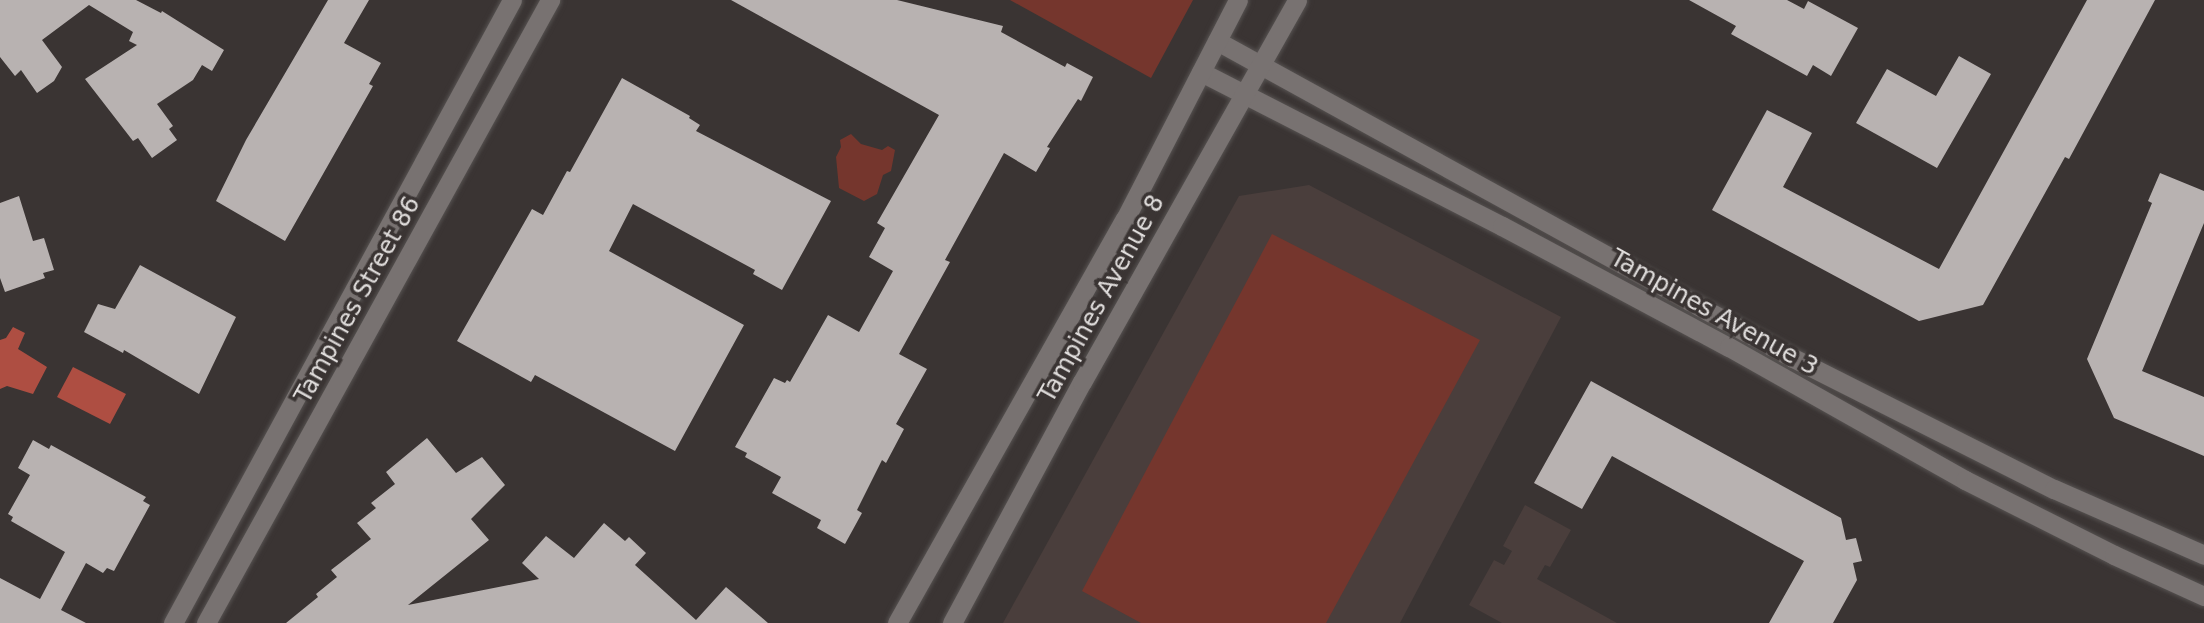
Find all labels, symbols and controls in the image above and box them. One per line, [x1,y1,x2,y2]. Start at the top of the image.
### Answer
street label: Tampines Avenue 8 [1033,190,1171,408]
street label: Tampines Street 86 [289,192,427,408]
street label: Tampines Avenue 3 [1605,244,1823,382]

